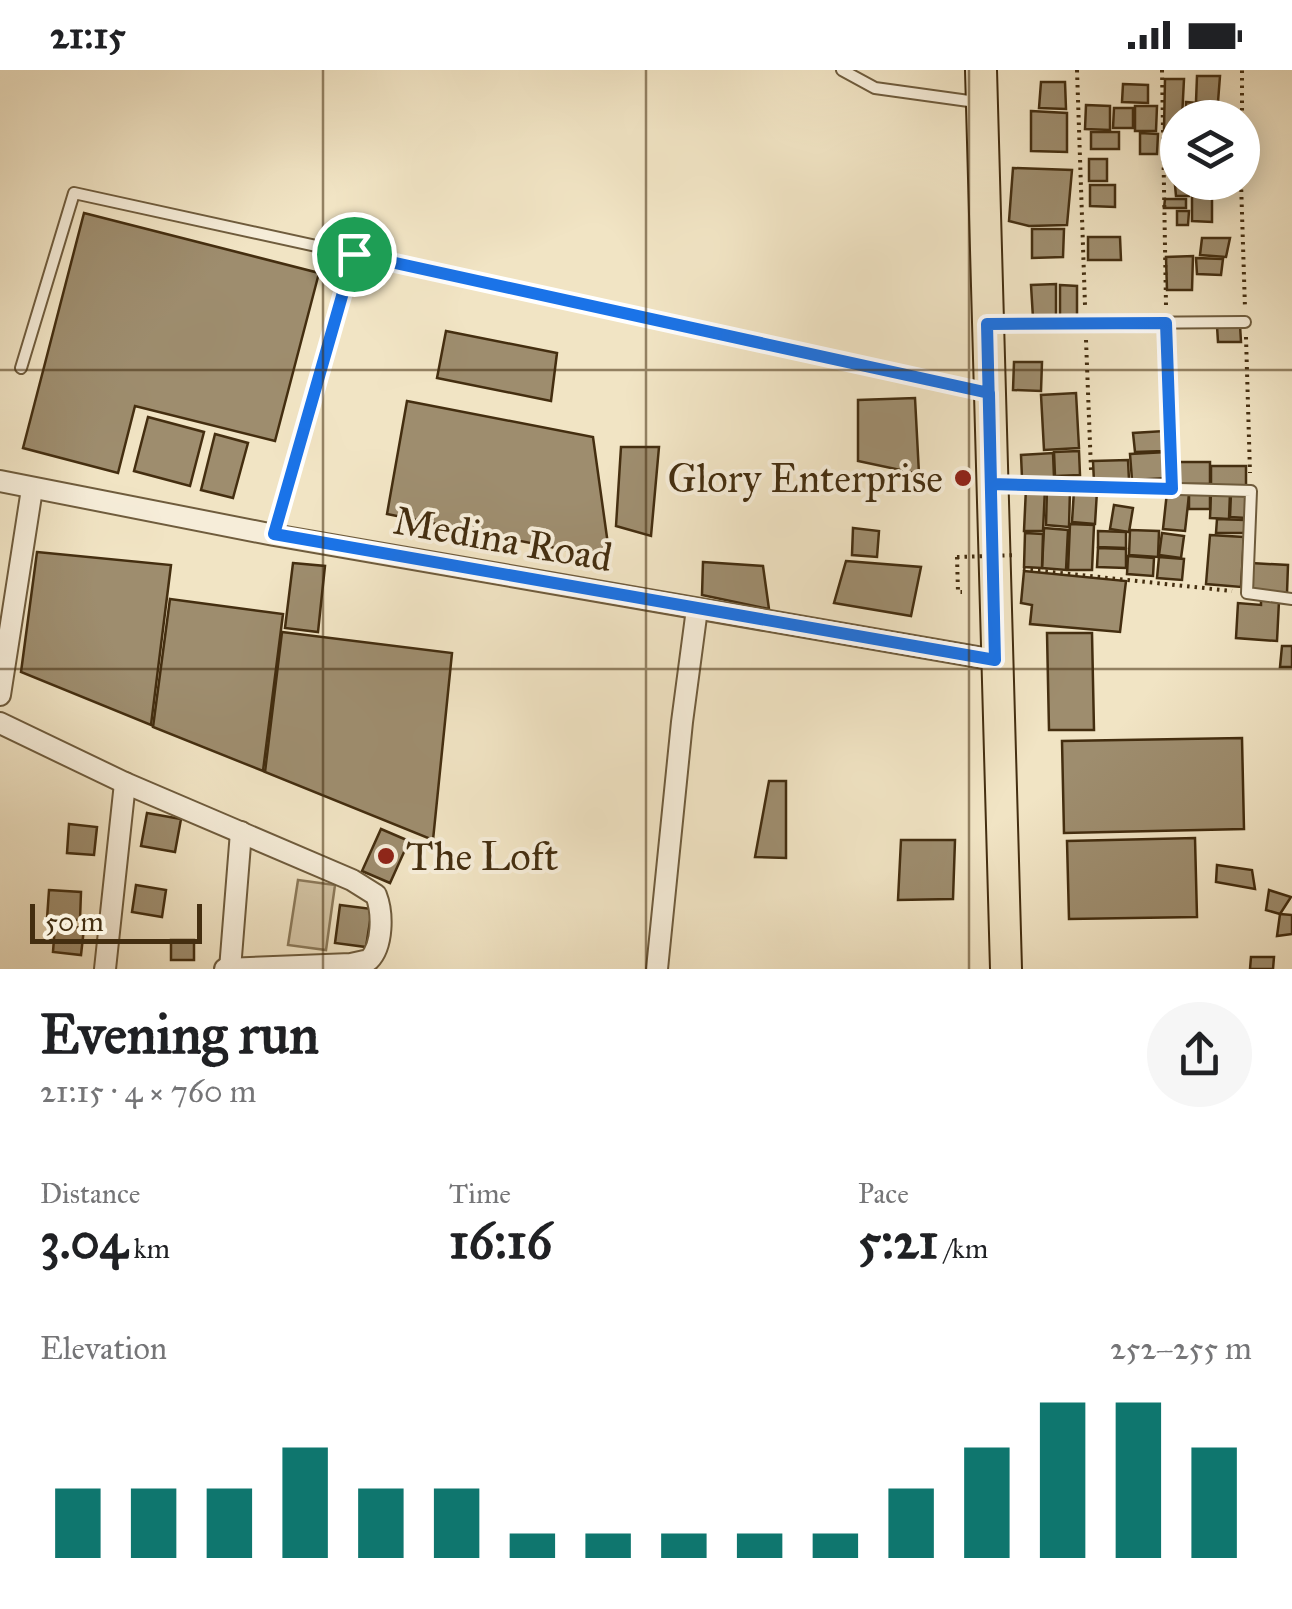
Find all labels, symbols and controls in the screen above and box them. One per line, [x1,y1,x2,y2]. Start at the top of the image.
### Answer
text: 21:15 [50,12,126,58]
map controls [1160,100,1260,200]
button: layers [1160,100,1260,200]
pin [312,212,397,297]
icon: arrive [327,227,382,282]
place label: Glory Enterprise [667,454,943,503]
marker: Glory Enterprise [952,467,974,489]
street label: Medina Road [390,496,616,582]
place label: The Loft [406,832,558,881]
marker: The Loft [375,845,397,867]
scale bar [30,899,202,944]
text: 50 m [45,904,104,939]
text: Evening run [40,1001,319,1068]
button: share [1147,1002,1252,1107]
text: 21:15 · 4 × 760 m [40,1072,257,1111]
text: Distance [40,1176,140,1211]
text: Time [449,1176,511,1211]
text: Pace [858,1176,909,1211]
text: 3.04 [40,1211,127,1272]
text: 16:16 [449,1211,552,1272]
text: 5:21 [858,1211,938,1272]
text: km [127,1231,170,1266]
text: /km [938,1231,988,1266]
text: Elevation [40,1329,167,1368]
text: 252–255 m [1110,1329,1252,1368]

